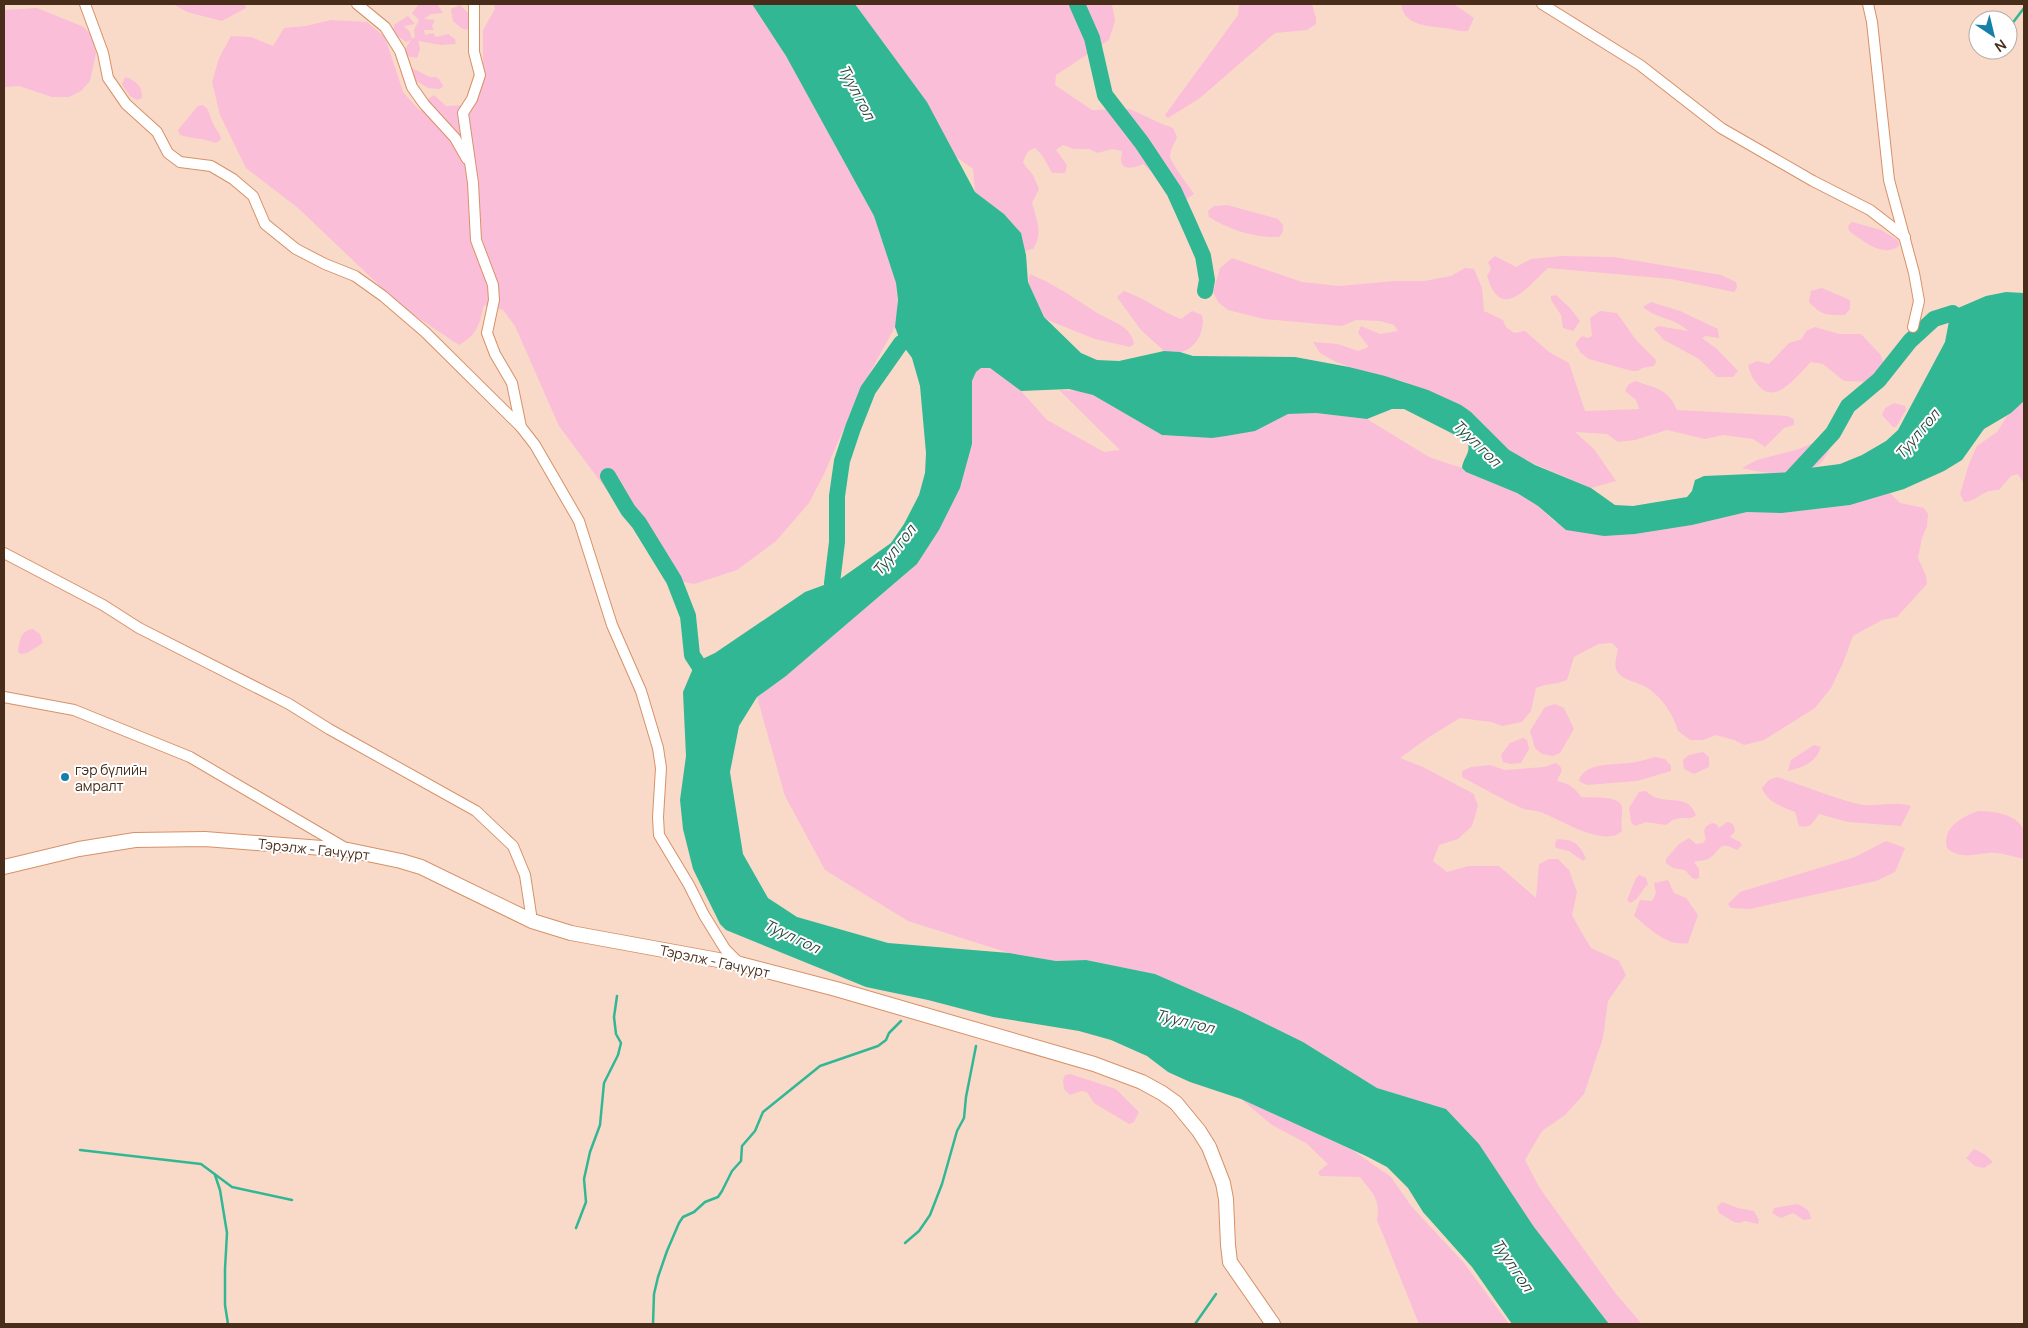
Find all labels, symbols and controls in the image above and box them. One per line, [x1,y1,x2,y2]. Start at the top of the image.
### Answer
north arrow [1968,10,2018,60]
text: N [1991,35,2010,57]
water label: Туул гол [834,61,881,124]
water label: Туул гол [1890,403,1945,463]
water label: Туул гол [1448,415,1507,472]
water label: Туул гол [867,519,921,580]
place label: гэр бүлийн амралт [75,760,147,795]
marker: гэр бүлийн амралт [59,771,71,783]
street label: Тэрэлж - Гачуурт [257,834,371,864]
water label: Туул гол [761,914,825,959]
street label: Тэрэлж - Гачуурт [658,940,772,982]
water label: Туул гол [1154,1004,1218,1039]
water label: Туул гол [1488,1235,1539,1297]

